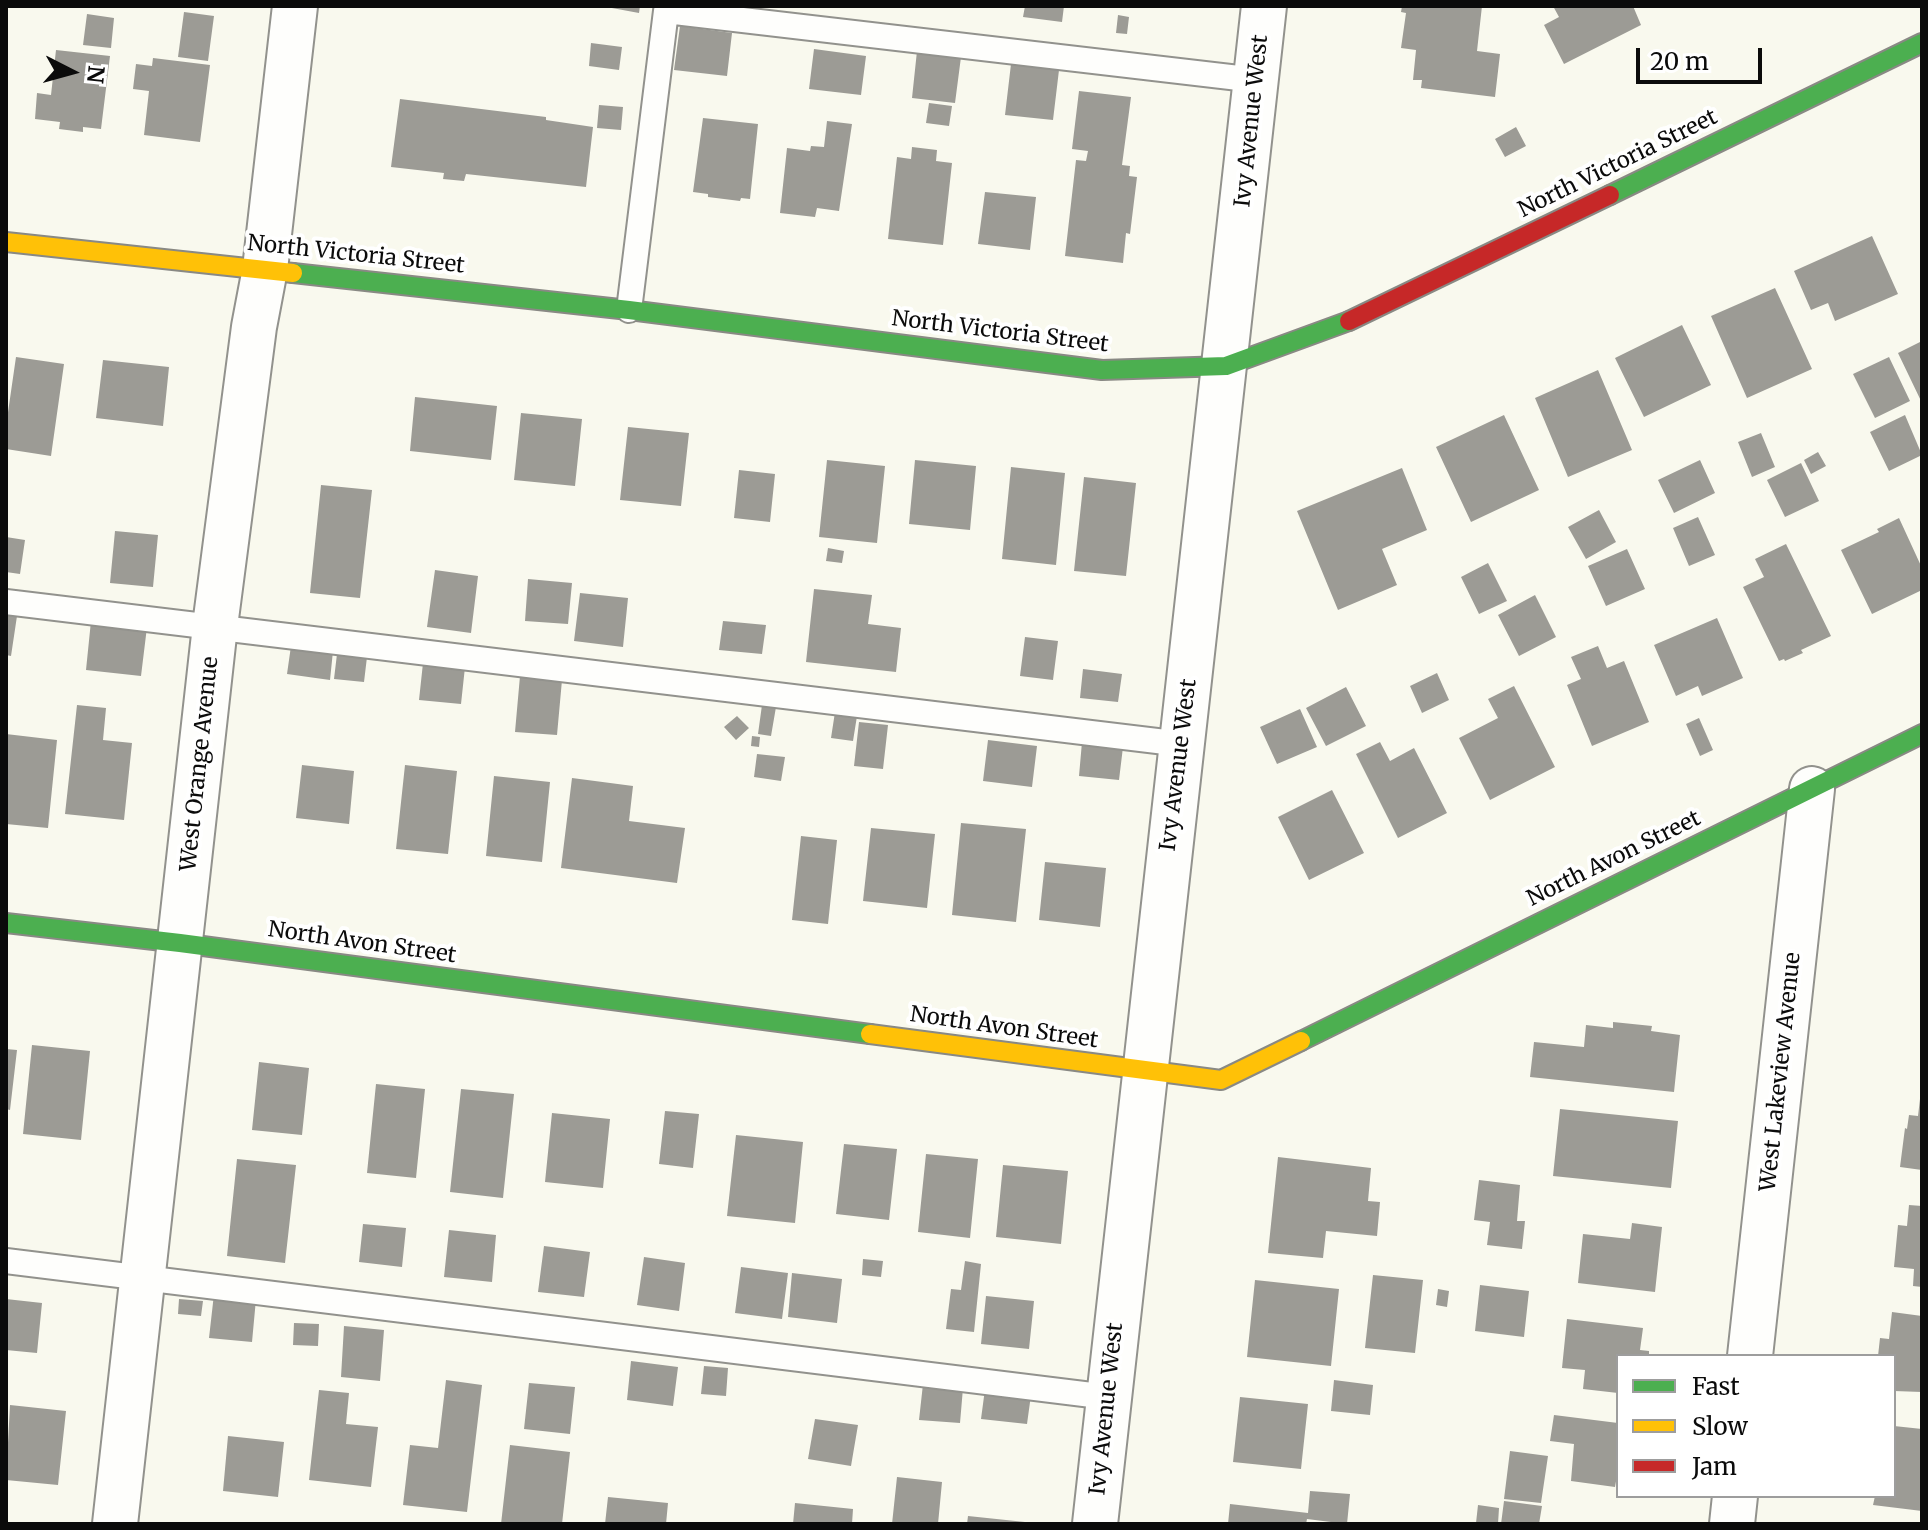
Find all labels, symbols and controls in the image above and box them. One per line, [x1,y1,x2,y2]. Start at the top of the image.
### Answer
north arrow [32,32,112,112]
scale bar [1640,32,1766,82]
street label: Ivy Avenue West [1230,34,1274,208]
text: 20 m [1650,46,1709,77]
text: N [81,64,111,85]
street label: North Victoria Street [1514,104,1722,224]
street label: North Victoria Street [246,230,466,280]
street label: North Victoria Street [890,306,1110,358]
street label: West Orange Avenue [176,655,224,873]
street label: Ivy Avenue West [1155,677,1203,853]
street label: North Avon Street [1523,806,1705,912]
street label: North Avon Street [266,917,458,969]
street label: West Lakeview Avenue [1755,951,1807,1193]
street label: North Avon Street [908,1002,1100,1054]
street label: Ivy Avenue West [1085,1322,1129,1496]
legend [1616,1354,1896,1498]
text: Fast [1692,1371,1740,1402]
text: Slow [1692,1411,1748,1442]
text: Jam [1692,1451,1737,1482]

